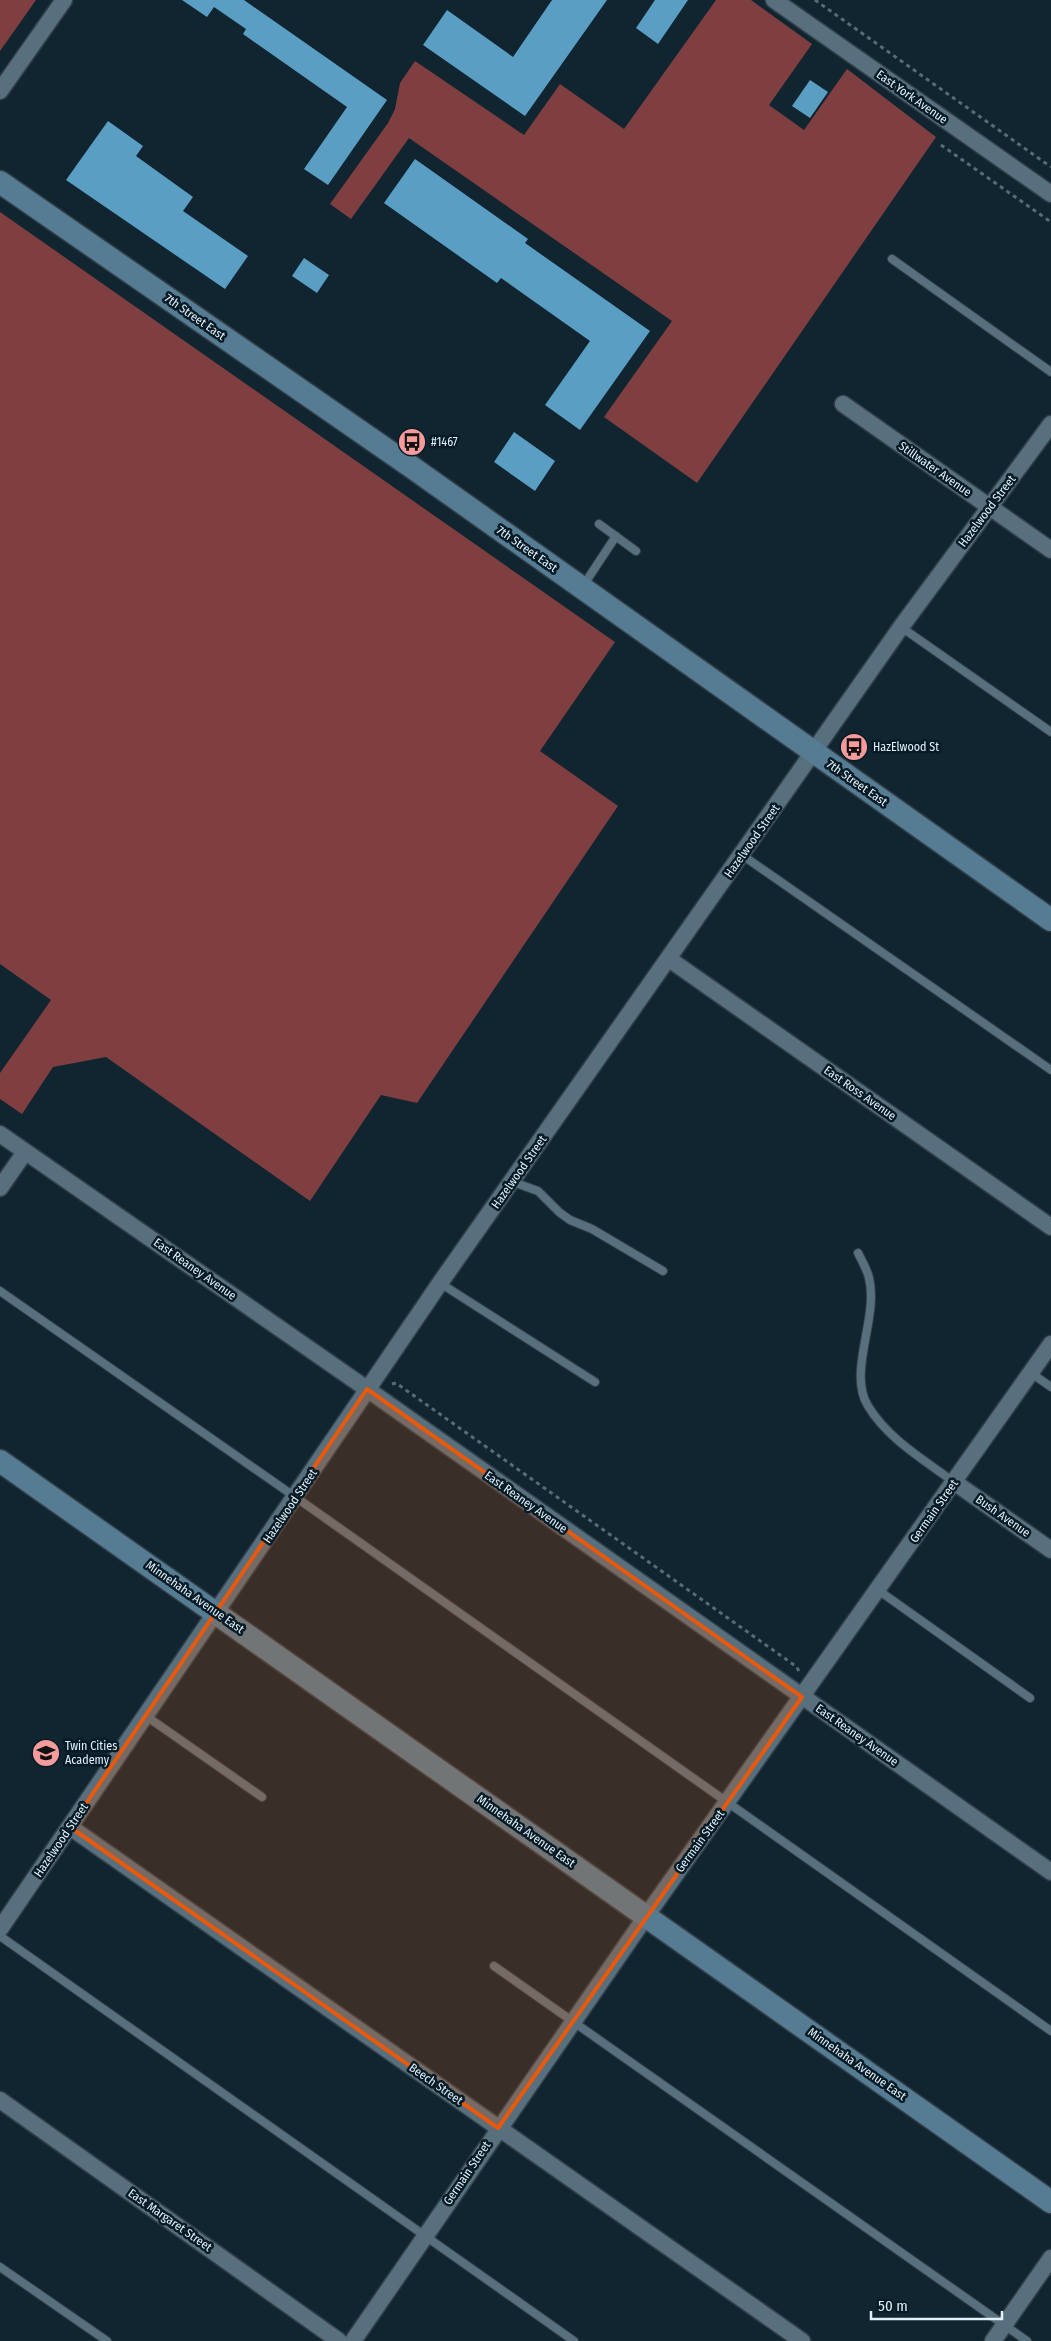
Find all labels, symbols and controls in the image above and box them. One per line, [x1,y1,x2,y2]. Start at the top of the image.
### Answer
street label: East York Avenue [874,67,950,127]
street label: 7th Street East [162,291,228,343]
bus stop icon: #1467 [397,427,427,457]
place label: #1467 [431,435,458,449]
street label: Stillwater Avenue [896,439,974,499]
street label: Hazelwood Street [955,472,1019,550]
street label: 7th Street East [494,523,560,575]
bus stop icon: HazElwood St [839,732,869,762]
place label: HazElwood St [873,740,939,754]
street label: 7th Street East [824,757,890,809]
street label: Hazelwood Street [722,802,782,880]
street label: East Ross Avenue [821,1063,899,1123]
street label: Hazelwood Street [489,1133,549,1211]
street label: East Reaney Avenue [151,1235,239,1303]
street label: Hazelwood Street [260,1466,320,1546]
street label: East Reaney Avenue [482,1468,570,1536]
street label: Germain Street [907,1477,961,1545]
street label: Bush Avenue [973,1492,1033,1540]
street label: Minnehaha Avenue East [143,1558,247,1636]
street label: East Reaney Avenue [813,1701,901,1769]
school or university icon: Twin Cities Academy [31,1738,61,1768]
place label: Twin Cities Academy [65,1739,117,1767]
street label: Minnehaha Avenue East [474,1792,578,1870]
street label: Hazelwood Street [31,1800,91,1880]
street label: Germain Street [673,1807,727,1875]
street label: Minnehaha Avenue East [805,2025,909,2103]
street label: Beech Street [407,2060,466,2108]
street label: Germain Street [441,2138,493,2207]
street label: East Margaret Street [125,2186,215,2254]
scale bar [871,2288,1002,2320]
text: 50 m [878,2297,908,2315]

